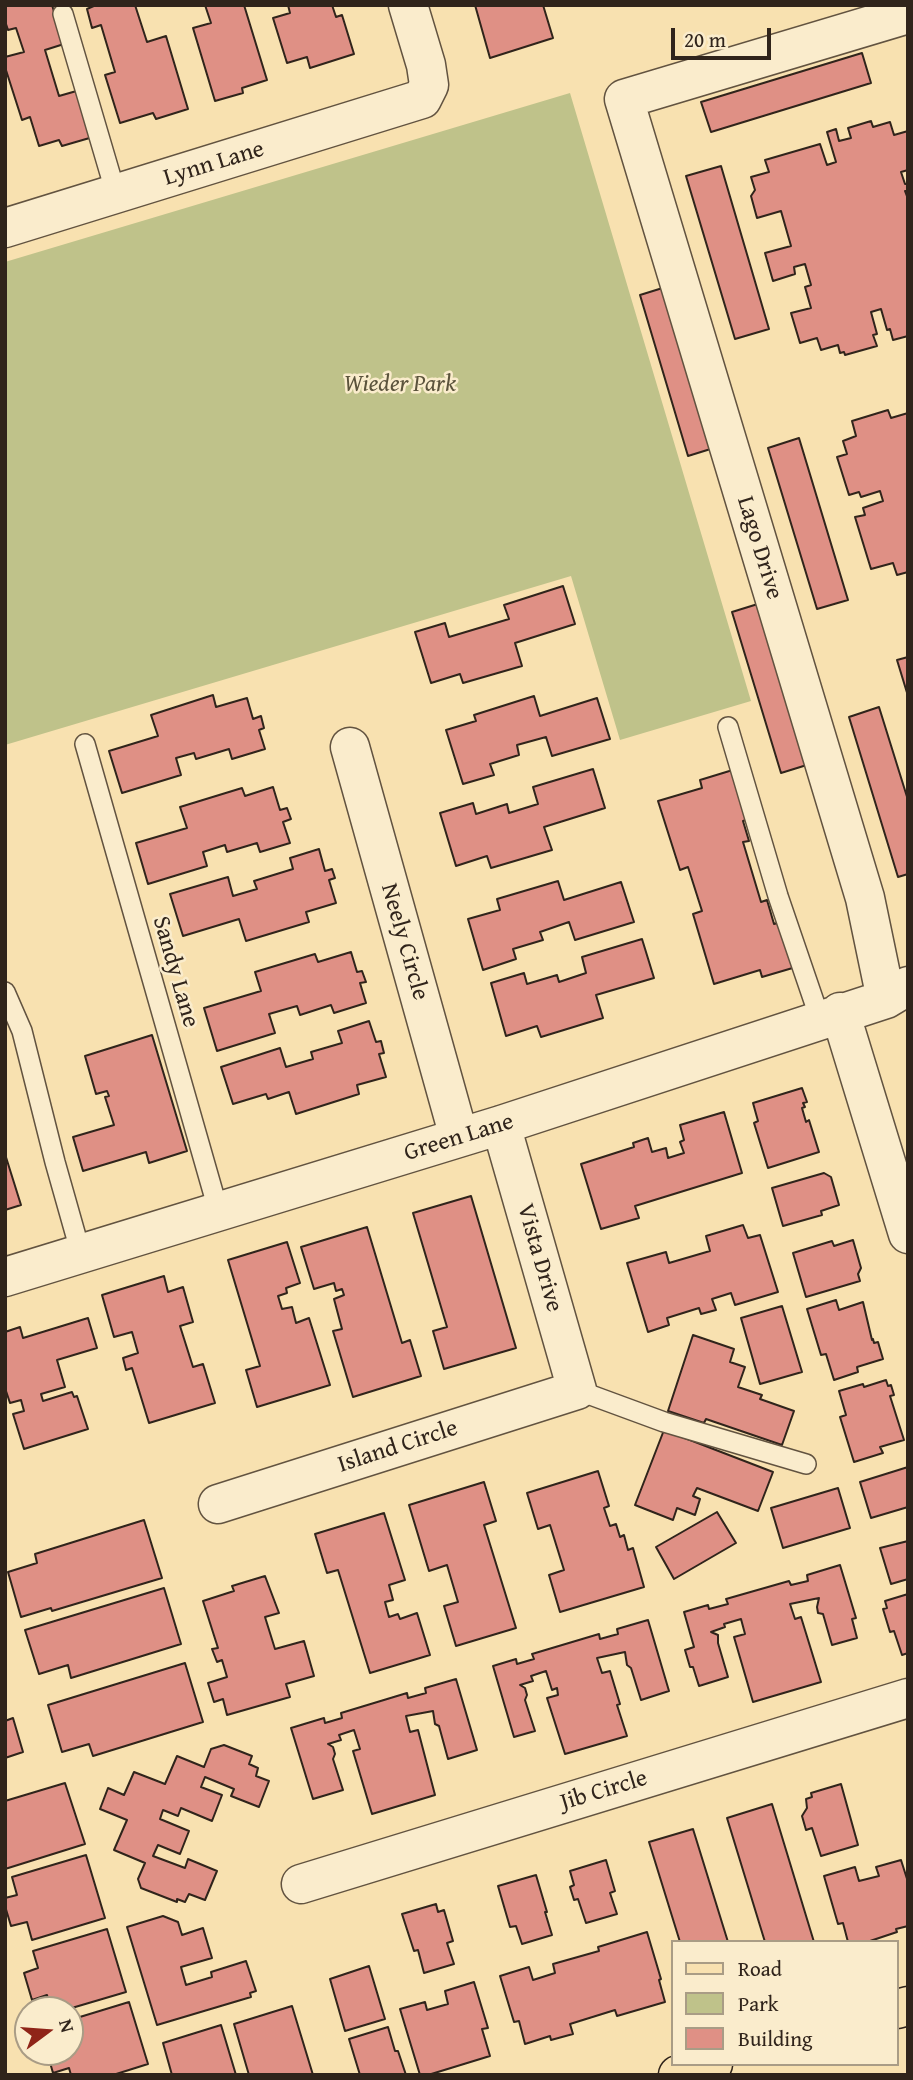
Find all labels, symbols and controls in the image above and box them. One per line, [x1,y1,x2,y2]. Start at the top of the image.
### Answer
scale bar [675,14,775,58]
text: 20 m [684,24,726,55]
street label: Lynn Lane [160,135,268,193]
park label: Wieder Park [344,371,456,399]
street label: Lago Drive [730,493,788,603]
street label: Neely Circle [374,880,434,1004]
street label: Sandy Lane [145,913,205,1031]
street label: Green Lane [401,1108,517,1168]
street label: Vista Drive [510,1201,568,1315]
street label: Island Circle [335,1414,461,1480]
street label: Jib Circle [557,1764,651,1818]
legend [671,1940,899,2066]
text: Road [738,1953,782,1984]
text: Park [738,1988,779,2019]
north arrow [14,1996,84,2066]
text: N [52,2016,82,2036]
text: Building [738,2023,812,2054]

